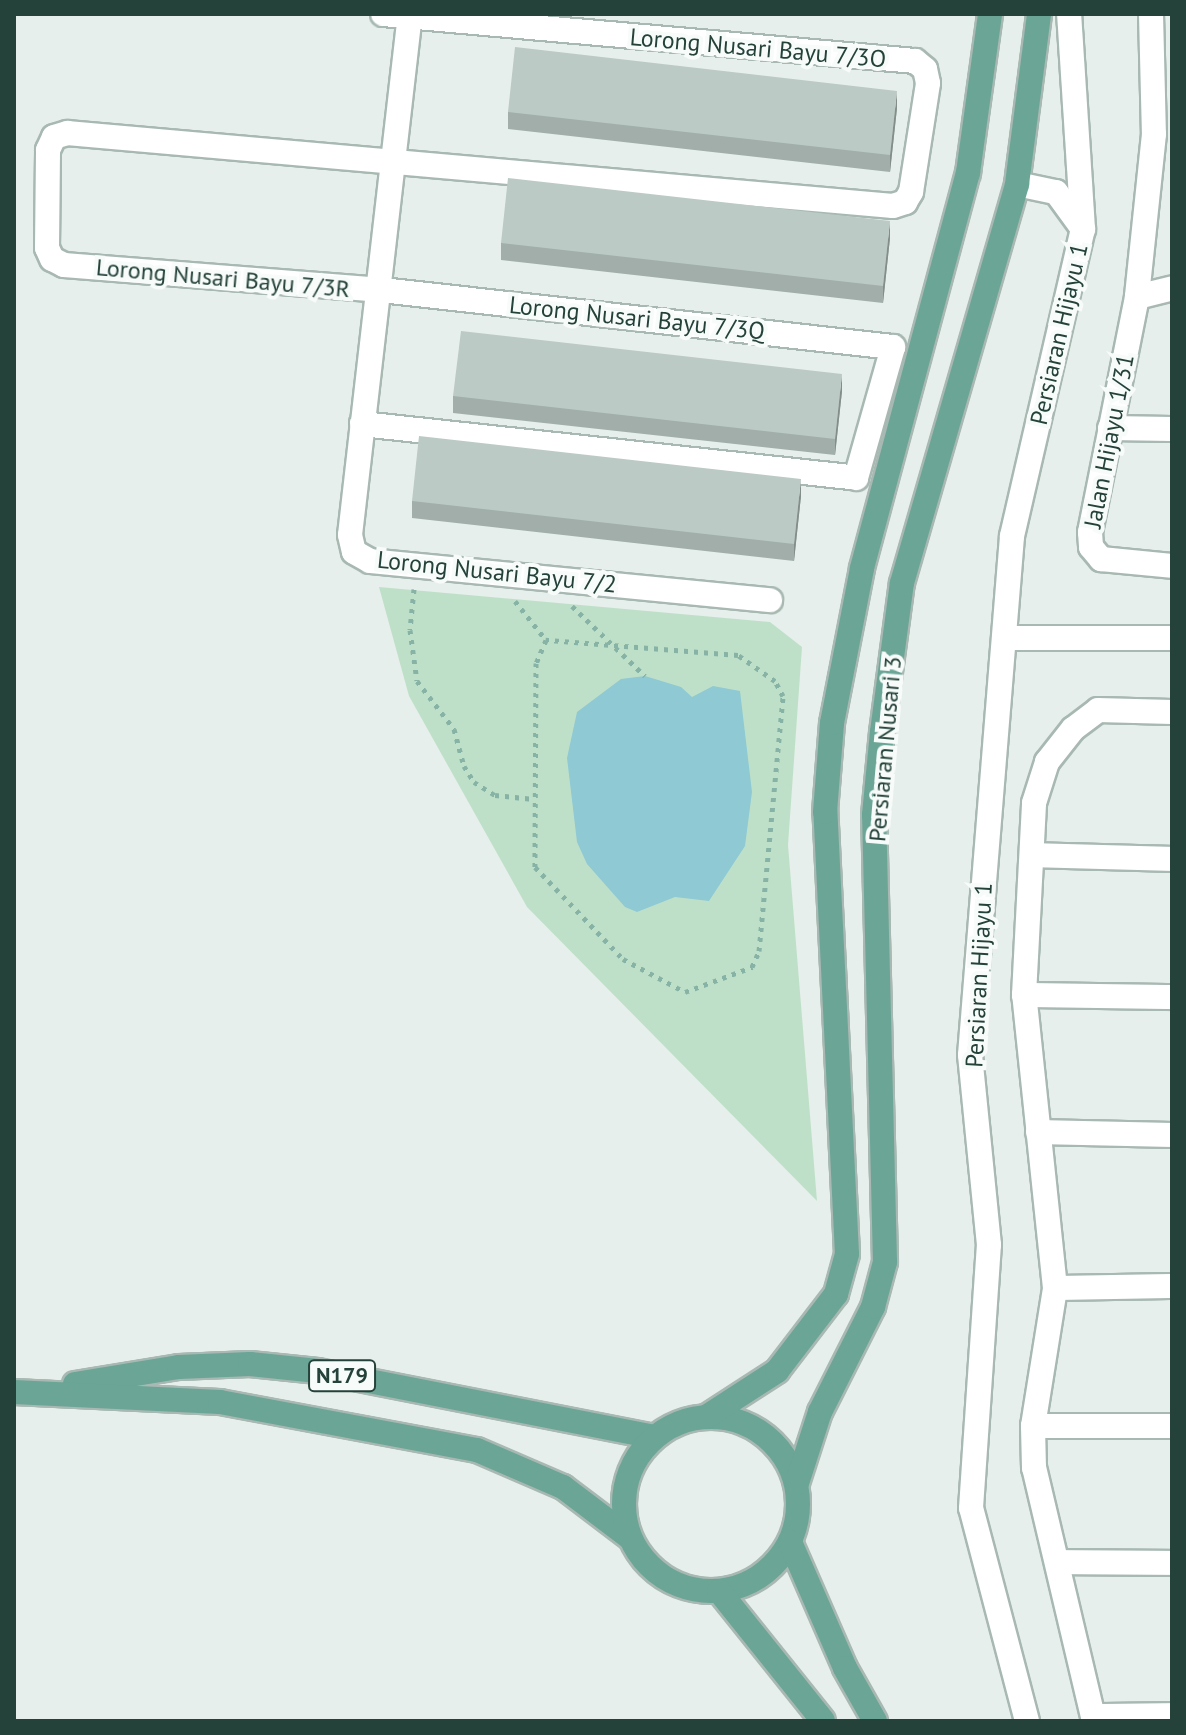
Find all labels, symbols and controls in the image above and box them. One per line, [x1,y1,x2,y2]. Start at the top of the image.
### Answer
street label: Lorong Nusari Bayu 7/3O [629,22,887,74]
street label: Persiaran Hijayu 1 [1024,240,1094,428]
street label: Lorong Nusari Bayu 7/3R [95,253,351,303]
street label: Lorong Nusari Bayu 7/3Q [508,290,766,346]
street label: Jalan Hijayu 1/31 [1078,352,1140,530]
street label: Lorong Nusari Bayu 7/2 [376,545,618,599]
street label: Persiaran Nusari 3 [863,655,907,843]
street label: Persiaran Hijayu 1 [960,882,998,1068]
road number: N179 [308,1358,376,1394]

